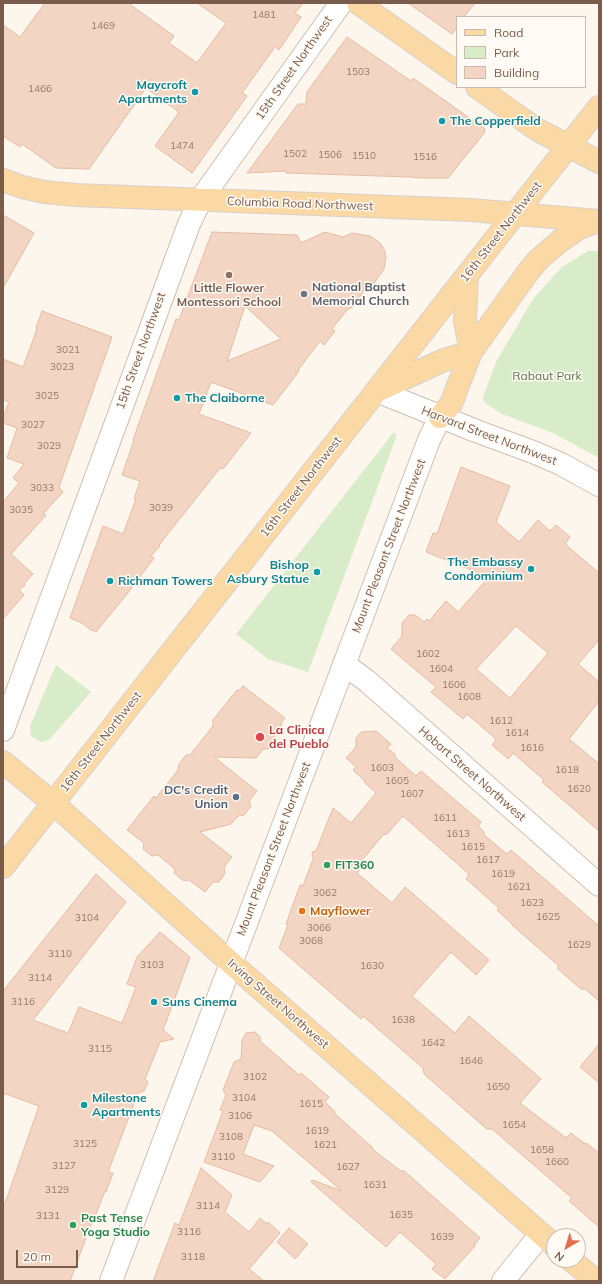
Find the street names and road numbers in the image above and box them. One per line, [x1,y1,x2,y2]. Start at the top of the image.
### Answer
street label: 15th Street Northwest [253,13,335,123]
street label: 16th Street Northwest [457,179,545,285]
street label: Columbia Road Northwest [227,194,373,214]
street label: 15th Street Northwest [113,290,169,412]
street label: Harvard Street Northwest [419,403,559,469]
street label: 16th Street Northwest [257,434,345,540]
street label: Mount Pleasant Street Northwest [349,457,429,635]
street label: 16th Street Northwest [57,689,145,795]
street label: Hobart Street Northwest [415,723,529,825]
street label: Mount Pleasant Street Northwest [234,760,314,938]
street label: Irving Street Northwest [224,956,332,1052]

